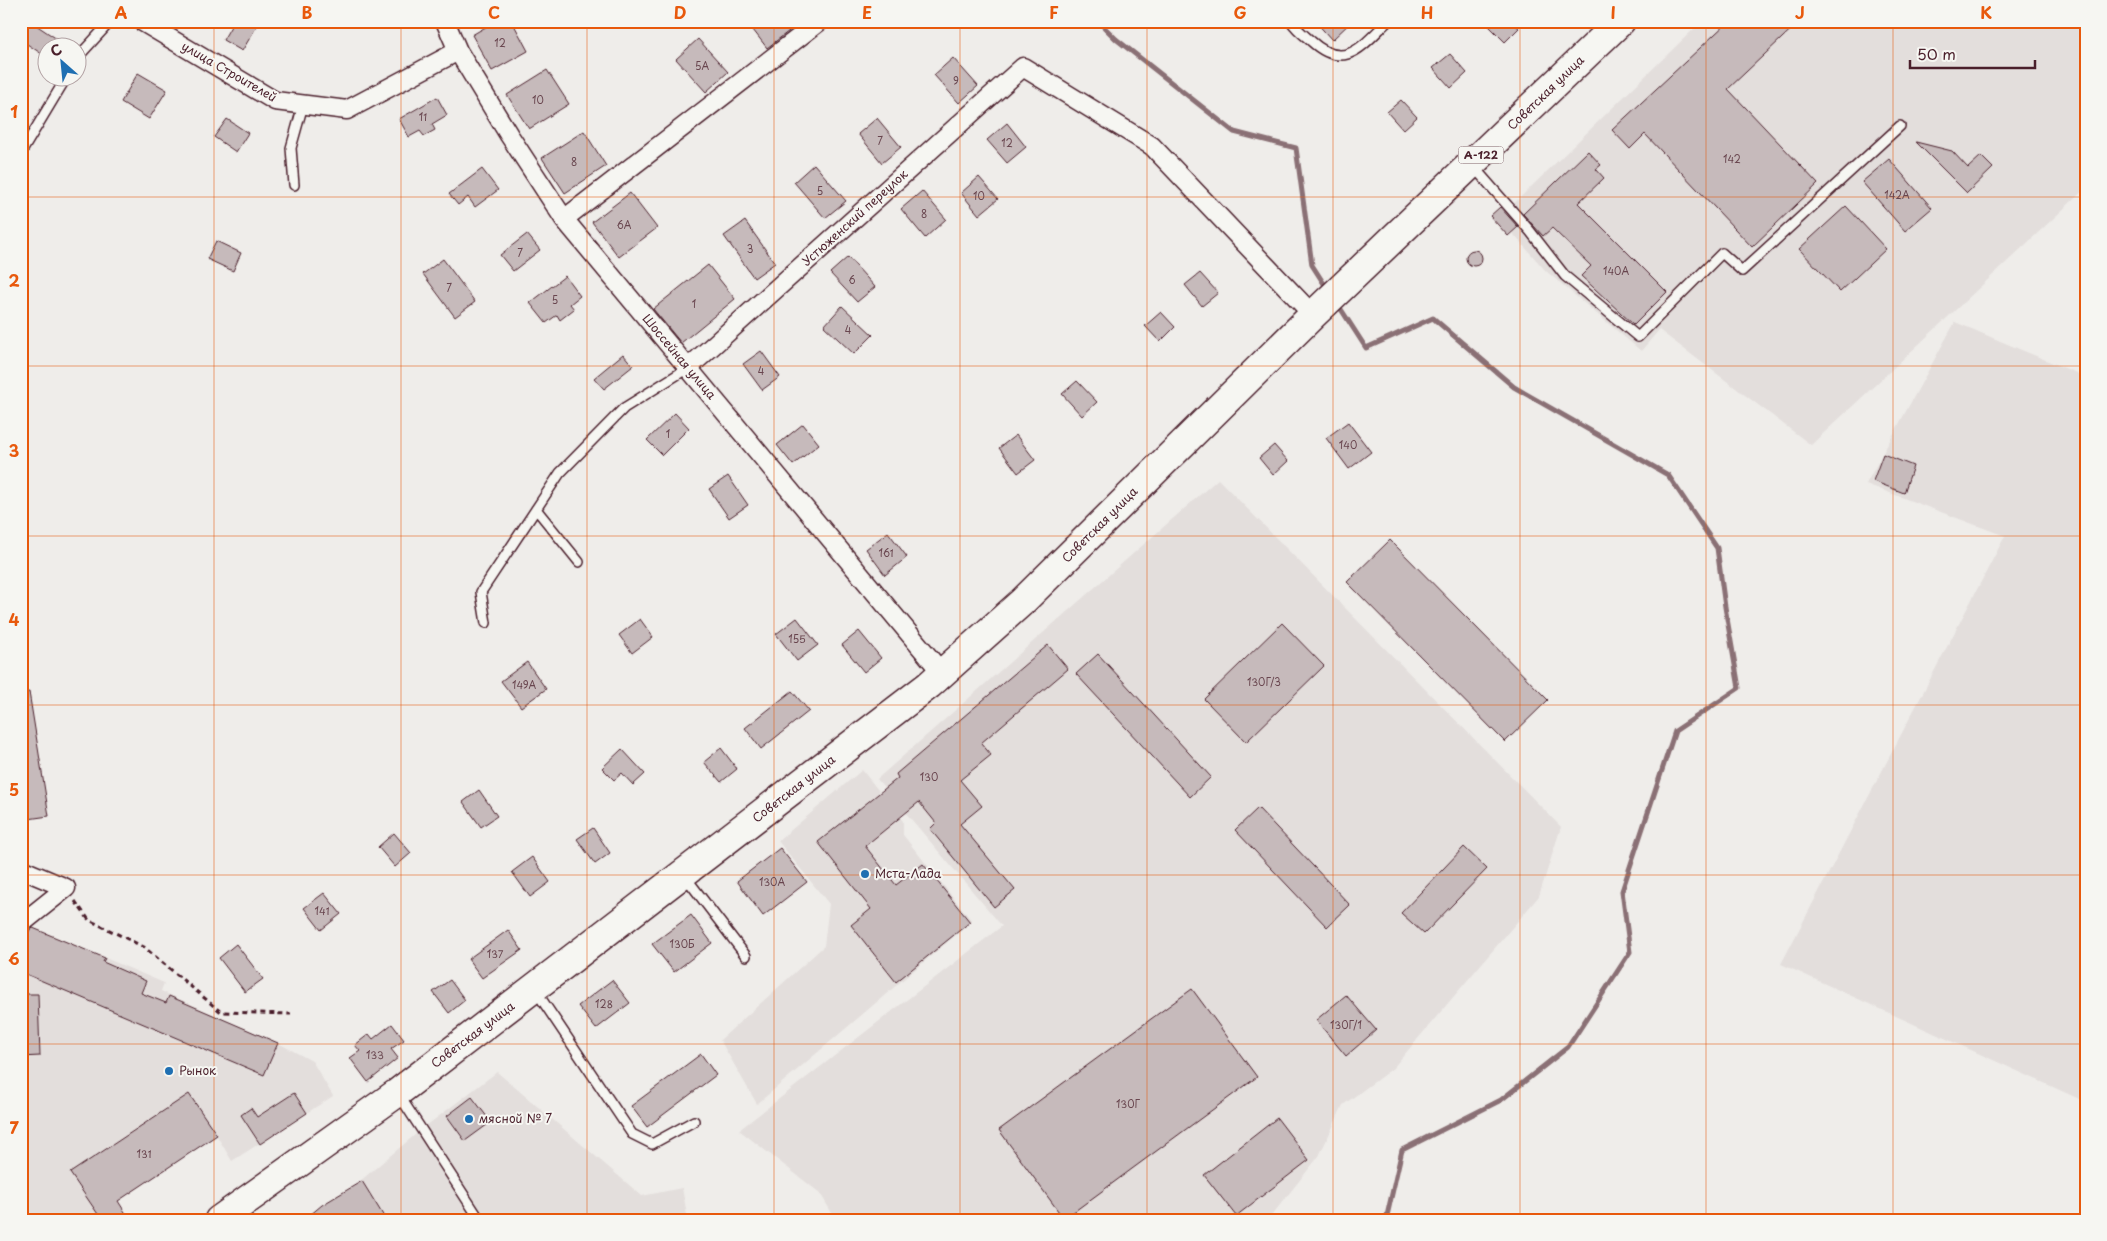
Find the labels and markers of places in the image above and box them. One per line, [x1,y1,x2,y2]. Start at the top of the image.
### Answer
place label: Мста-Лада [875,864,942,882]
marker: Мста-Лада [859,868,871,880]
place label: Рынок [179,1061,217,1079]
marker: Рынок [163,1065,175,1077]
place label: мясной № 7 [479,1109,552,1127]
marker: мясной № 7 [463,1113,475,1125]

